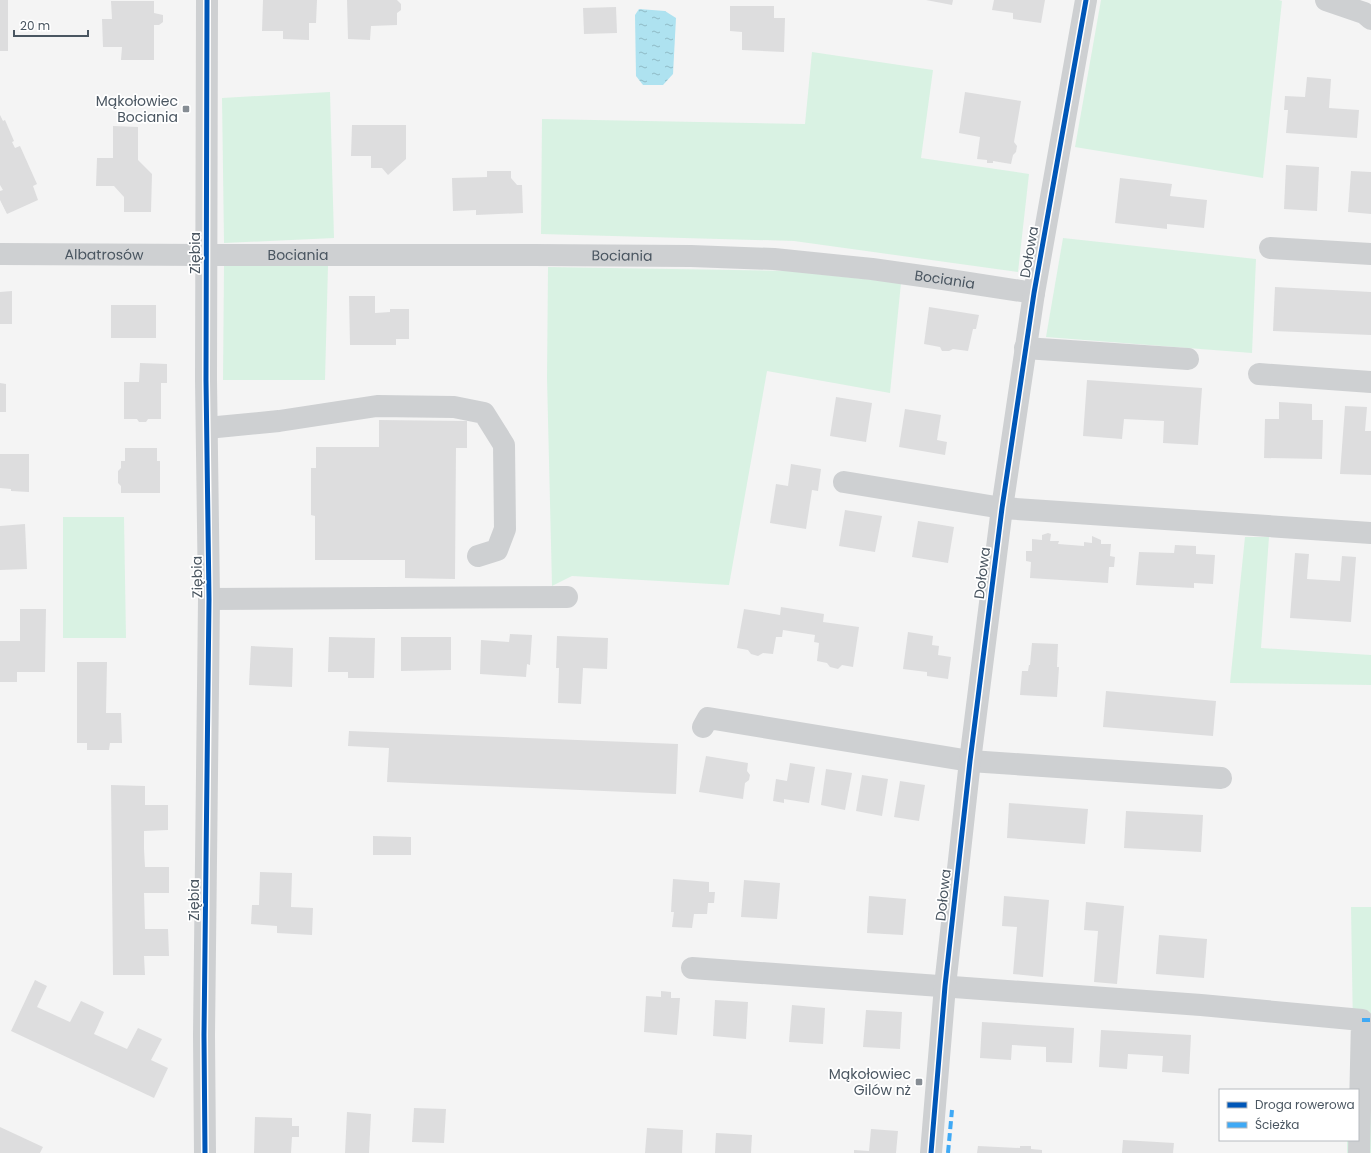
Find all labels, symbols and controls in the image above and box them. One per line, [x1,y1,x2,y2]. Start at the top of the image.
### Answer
scale bar [14,12,88,38]
text: 20 m [20,17,50,34]
place label: Mąkołowiec Bociania [96,91,178,127]
marker: Mąkołowiec Bociania [181,104,191,114]
street label: Dołowa [1015,225,1043,279]
street label: Ziębia [185,232,205,274]
street label: Albatrosów [64,244,144,265]
street label: Bociania [268,245,328,265]
street label: Bociania [591,245,652,266]
street label: Bociania [913,265,976,294]
street label: Dołowa [969,546,995,600]
street label: Ziębia [187,556,207,598]
street label: Dołowa [930,868,956,922]
street label: Ziębia [184,879,204,921]
place label: Mąkołowiec Gilów nż [829,1064,911,1100]
marker: Mąkołowiec Gilów nż [914,1077,924,1087]
legend [1219,1089,1359,1141]
text: Droga rowerowa [1255,1096,1355,1113]
text: Ścieżka [1255,1116,1299,1133]

